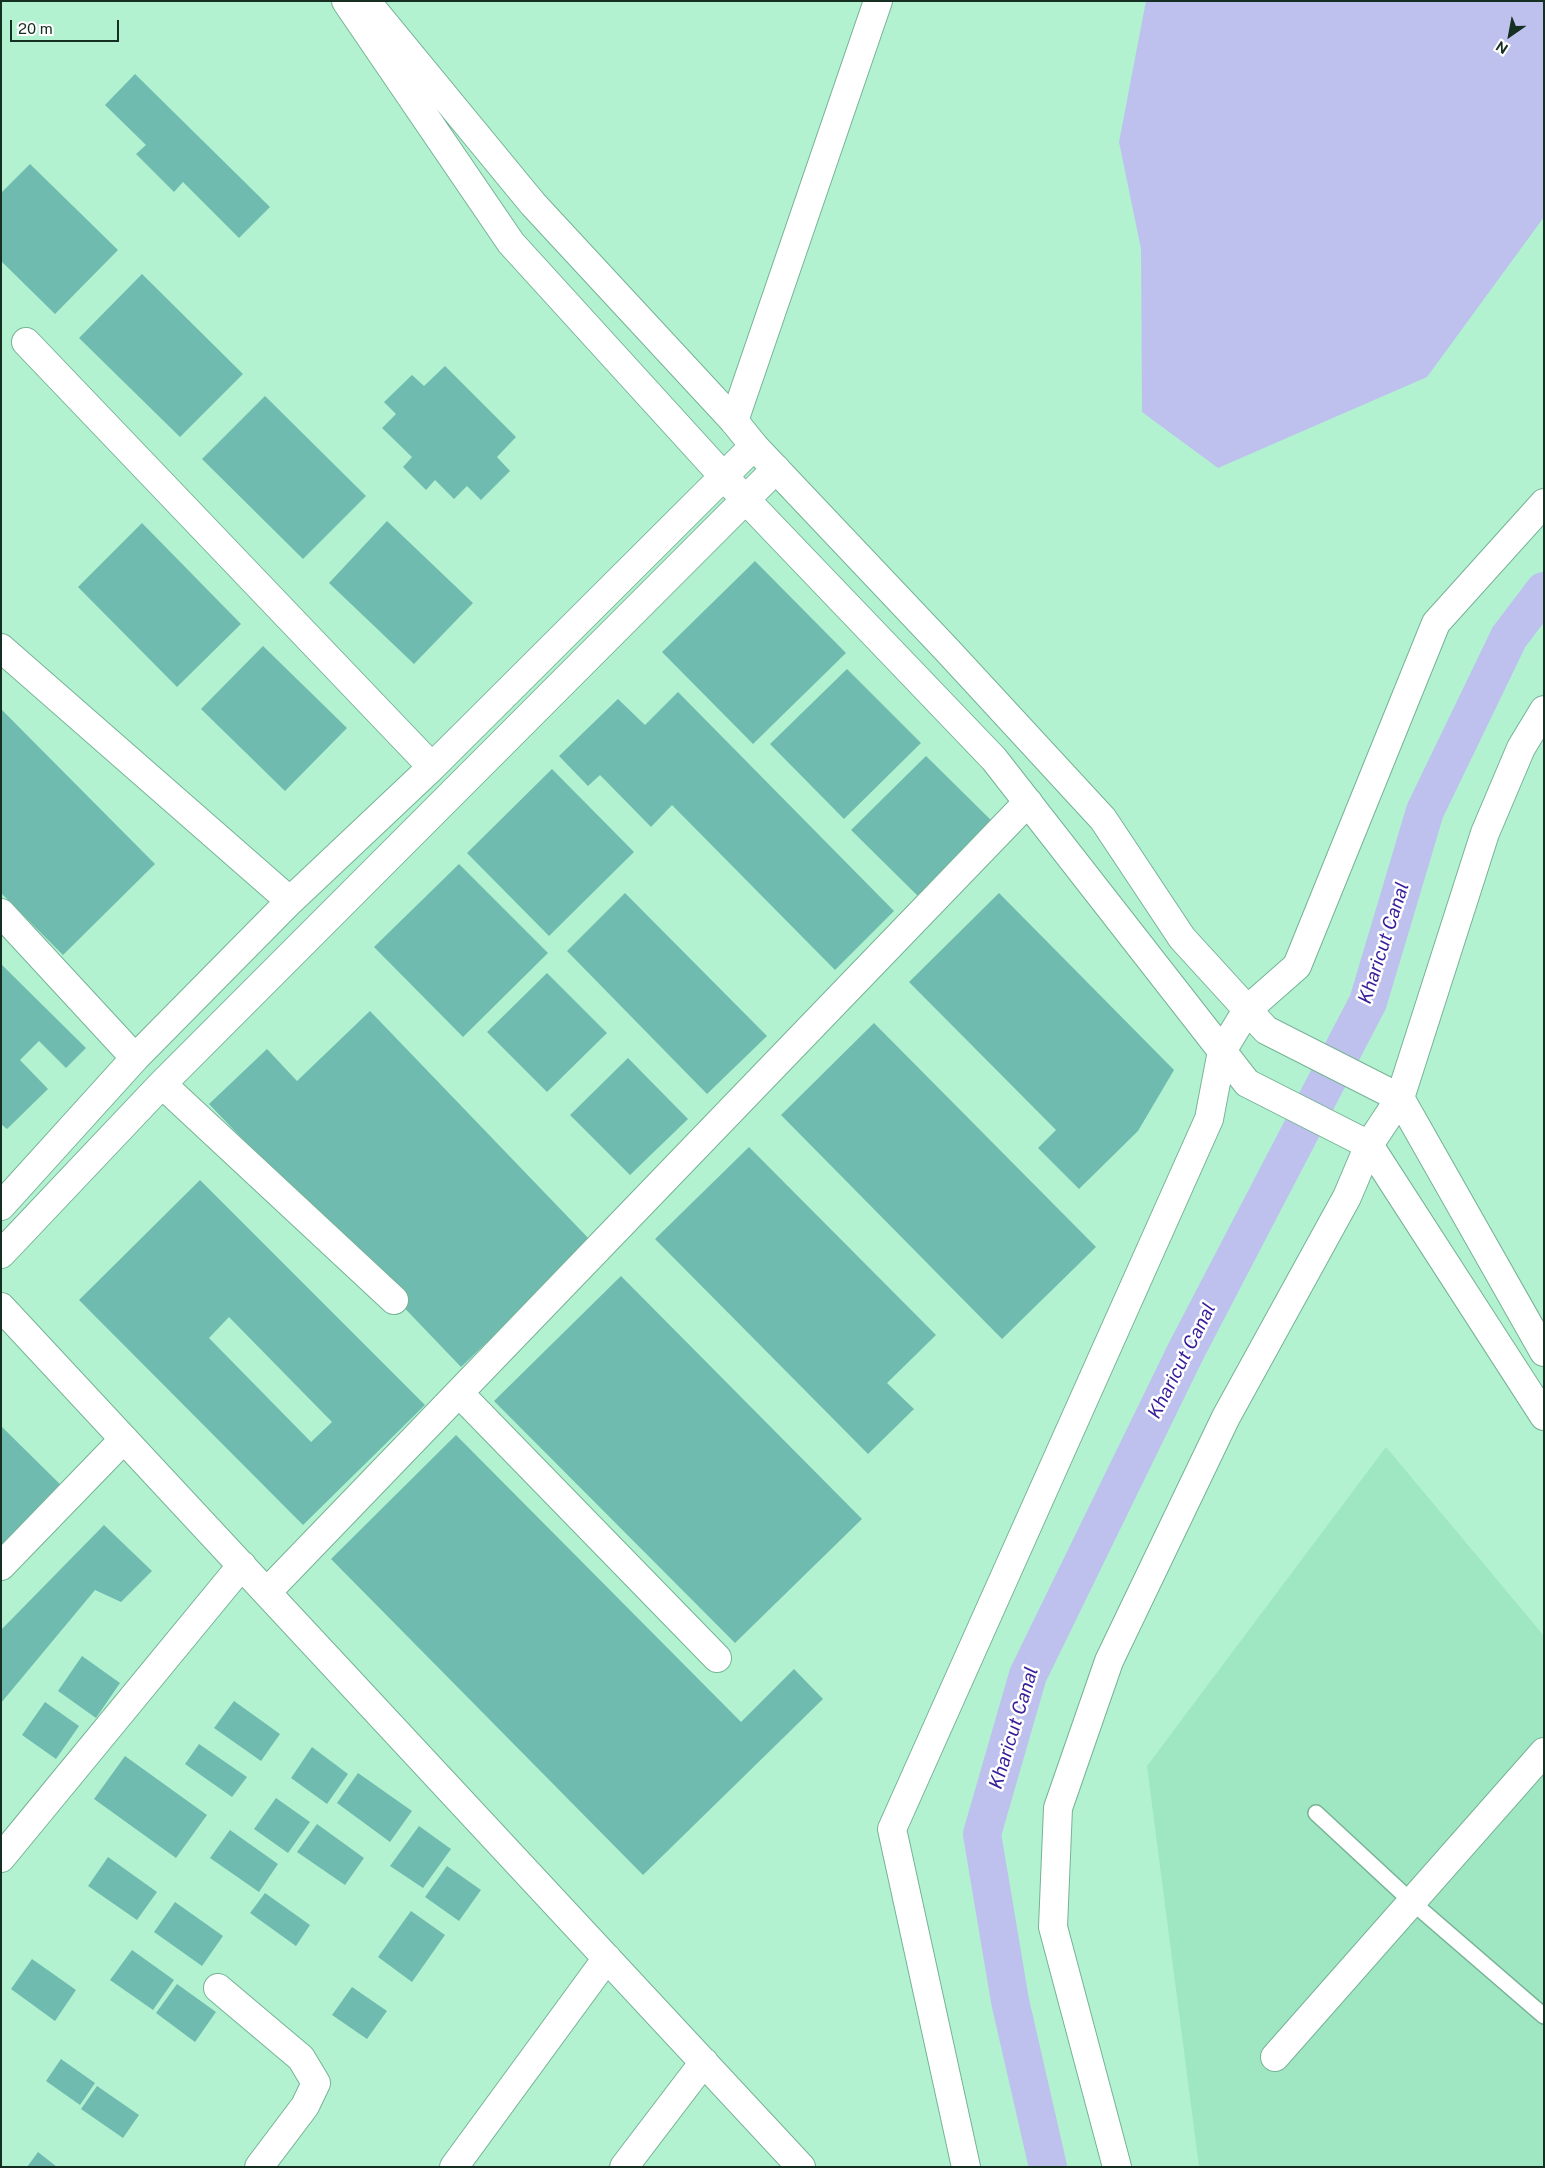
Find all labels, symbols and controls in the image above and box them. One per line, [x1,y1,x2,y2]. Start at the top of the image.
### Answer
scale bar [12,10,121,42]
north arrow [1485,10,1535,60]
text: 20 m [18,20,53,37]
text: N [1493,38,1511,57]
water label: Kharicut Canal [1354,879,1414,1007]
water label: Kharicut Canal [1143,1299,1221,1423]
water label: Kharicut Canal [985,1664,1043,1792]

